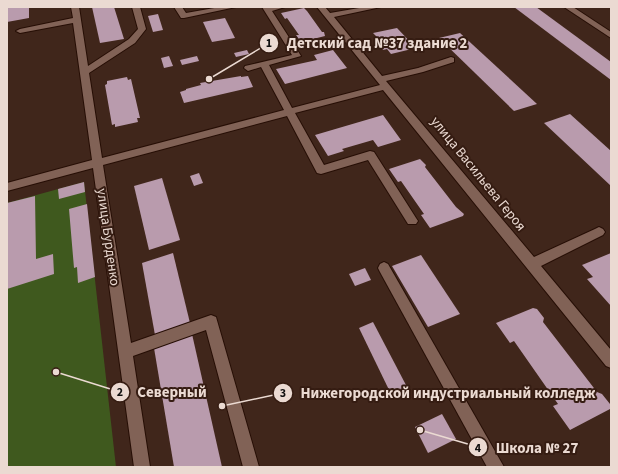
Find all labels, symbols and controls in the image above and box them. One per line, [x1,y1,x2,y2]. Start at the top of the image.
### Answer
callout: Детский сад №37 здание 2 [259,29,475,56]
text: Детский сад №37 здание 2 [287,33,467,54]
text: 1 [266,35,272,52]
street label: улица Васильева Героя [425,112,531,236]
street label: улица Бурденко [91,187,125,287]
callout: Северный [110,378,215,405]
callout: Нижегородской индустриальный колледж [273,379,604,406]
text: Северный [137,382,207,403]
text: Нижегородской индустриальный колледж [300,383,596,404]
text: 2 [117,384,123,401]
text: 3 [280,385,286,402]
callout: Школа № 27 [468,434,586,461]
text: Школа № 27 [496,438,578,459]
text: 4 [475,440,482,457]

